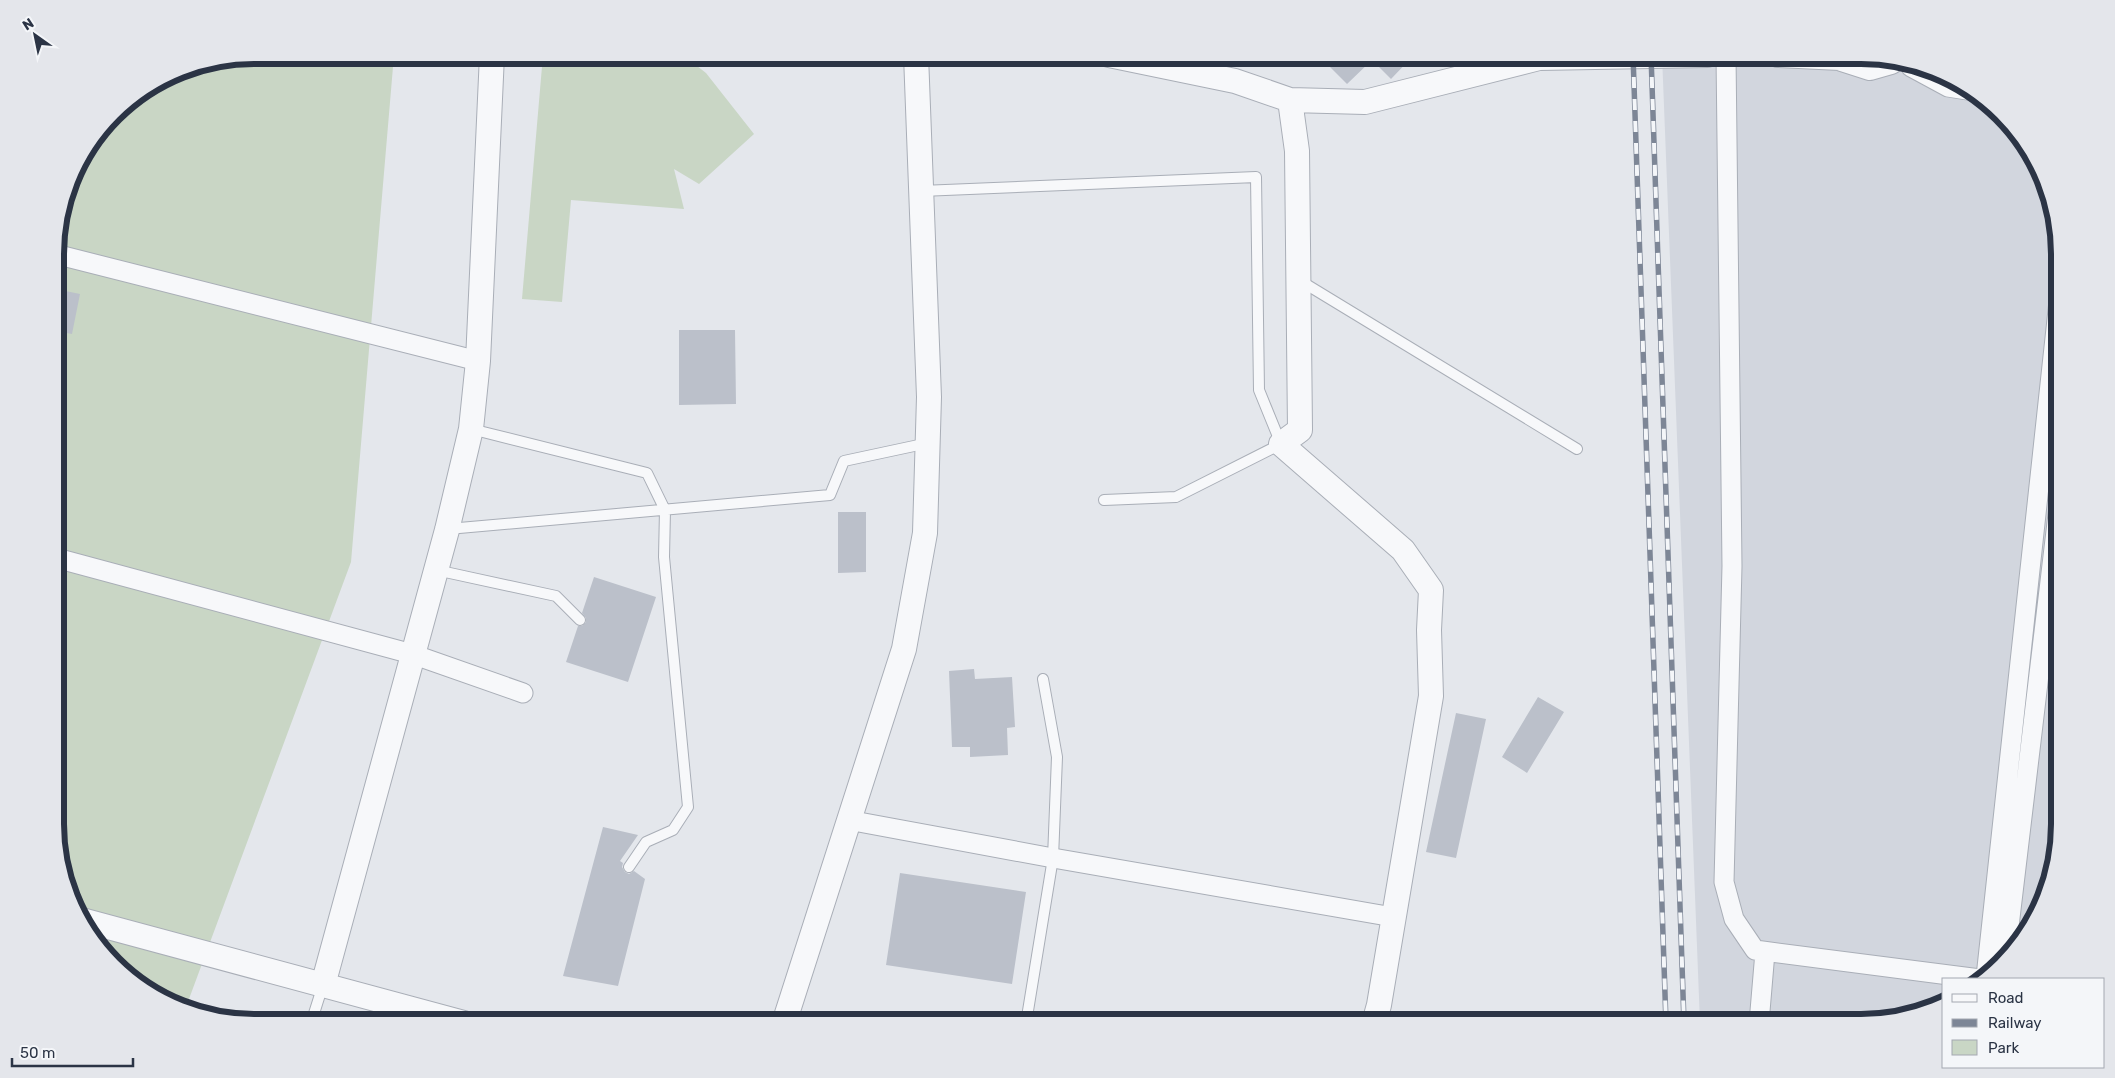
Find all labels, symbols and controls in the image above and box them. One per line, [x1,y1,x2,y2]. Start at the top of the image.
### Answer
north arrow [10,10,60,60]
text: N [19,15,37,34]
legend [1942,978,2105,1068]
text: Road [1988,989,2024,1007]
text: Railway [1988,1014,2042,1032]
scale bar [12,1036,134,1068]
text: Park [1988,1039,2019,1057]
text: 50 m [20,1044,55,1062]

